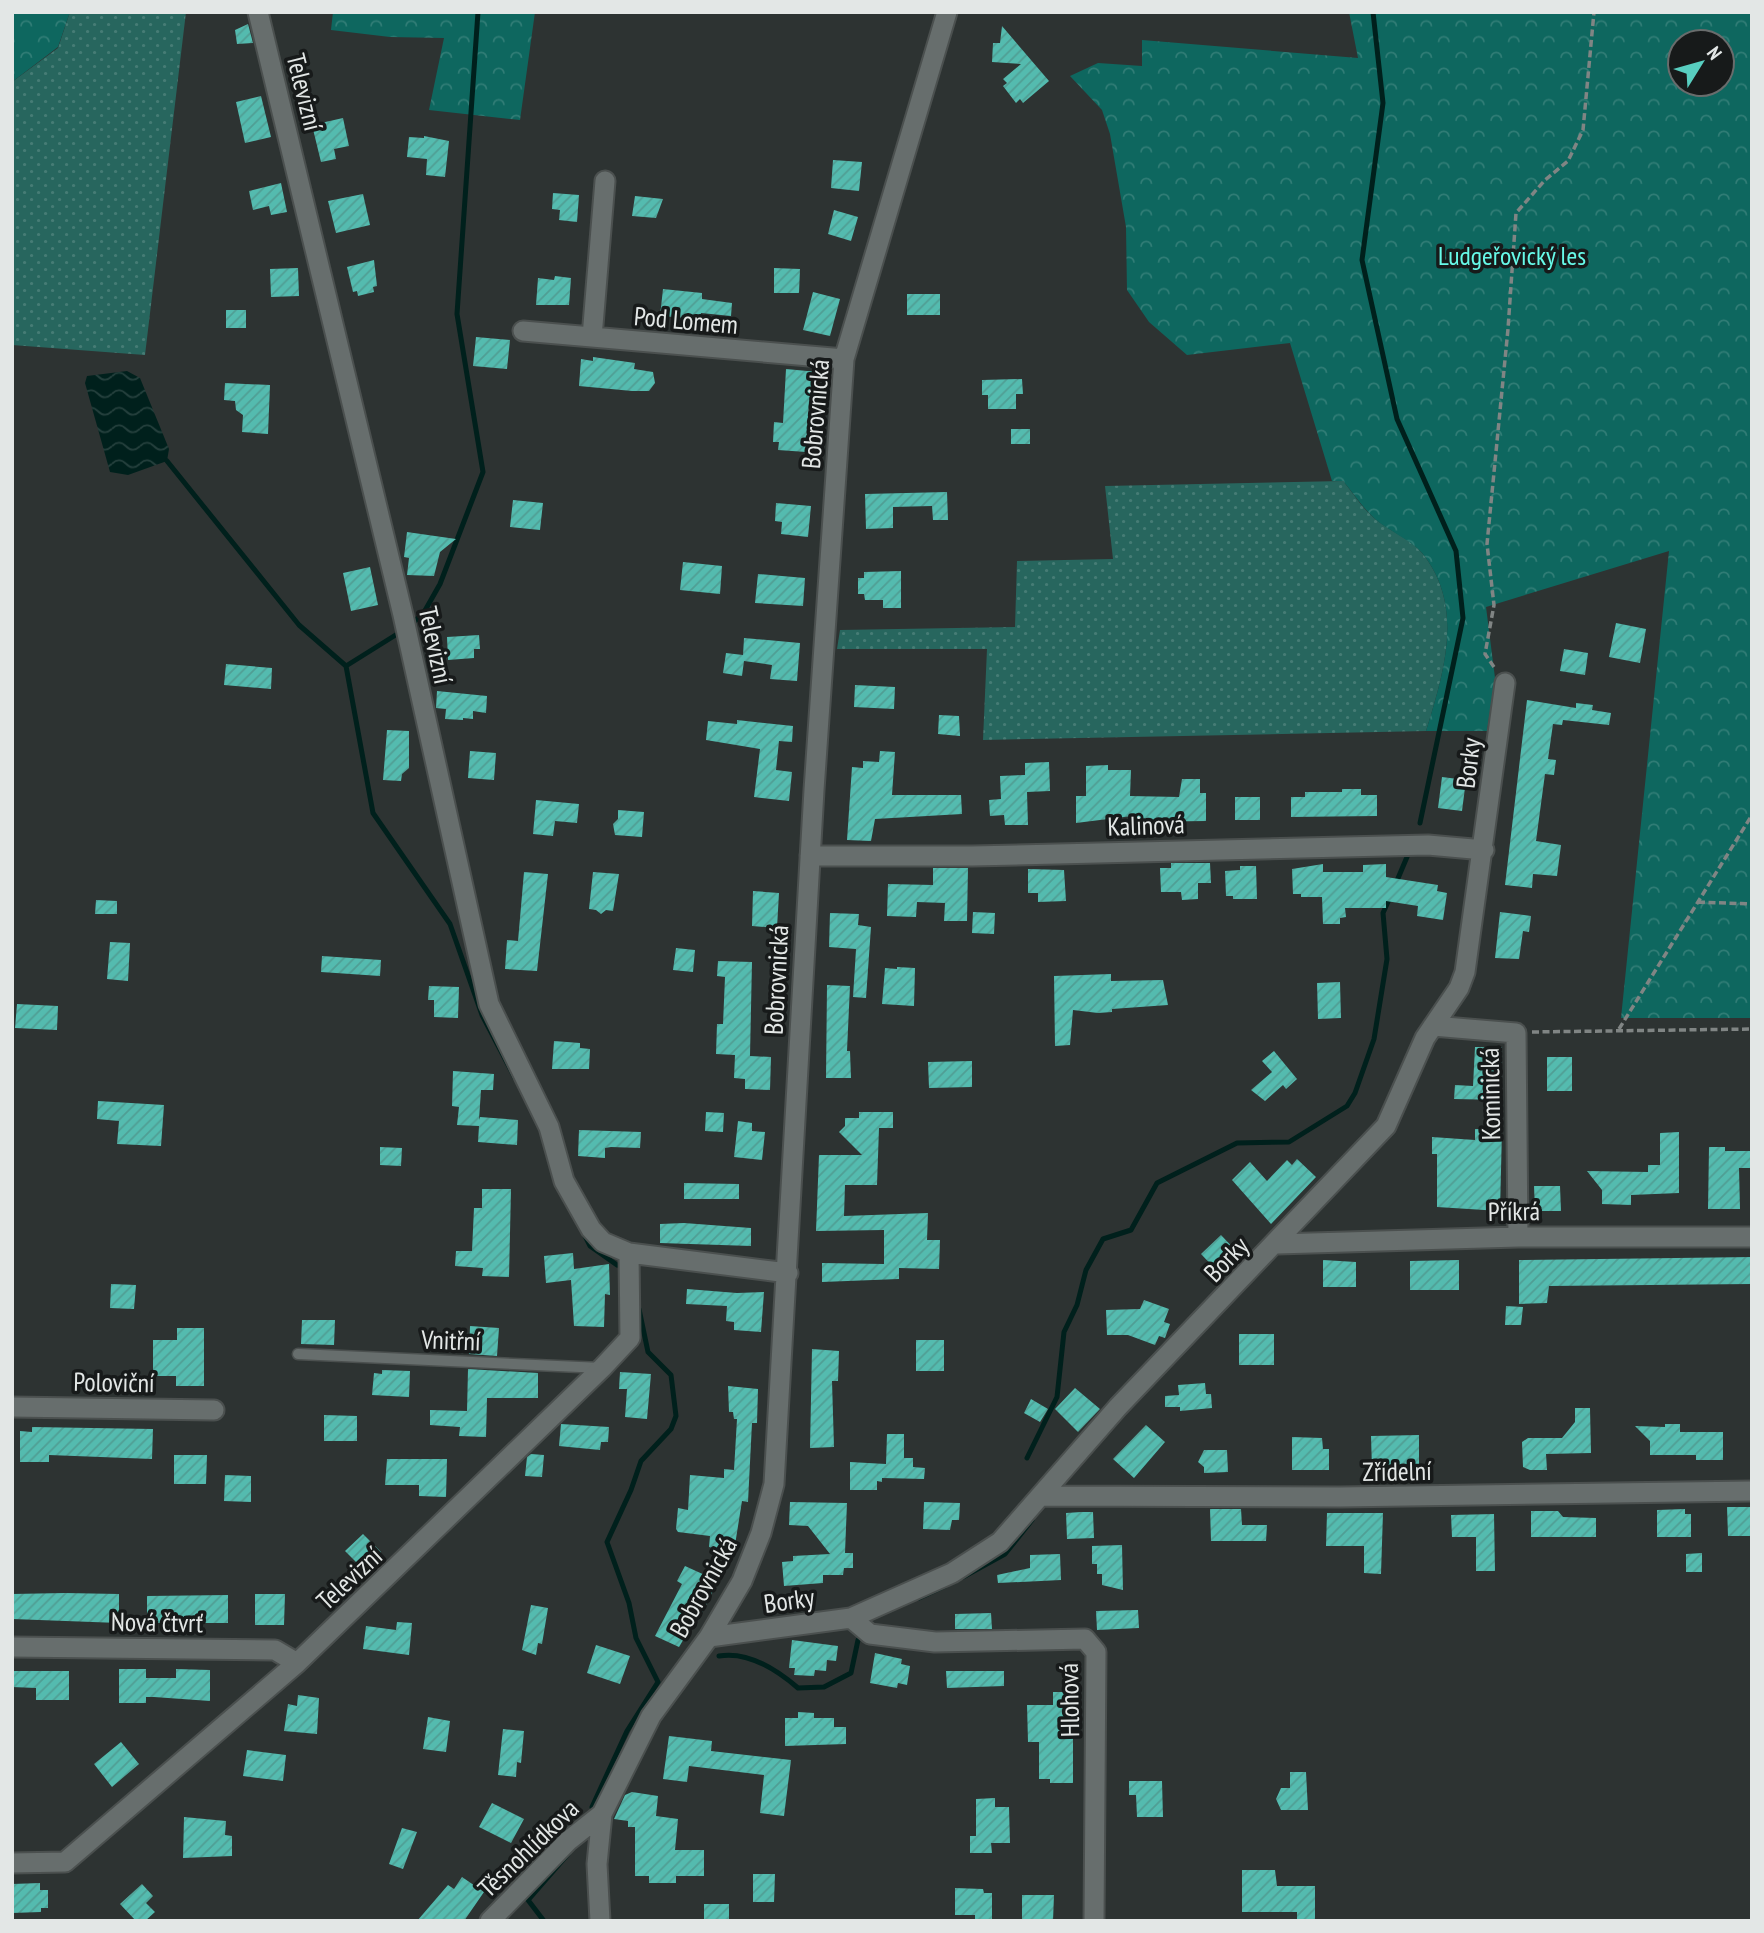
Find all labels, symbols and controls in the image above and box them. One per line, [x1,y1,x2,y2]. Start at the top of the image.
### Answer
north arrow [1666,28,1736,98]
text: N [1702,41,1727,64]
street label: Televizní [280,50,331,134]
park label: Ludgeřovický les [1438,239,1586,272]
street label: Pod Lomem [633,299,739,341]
street label: Bobrovnická [794,358,836,470]
street label: Televizní [412,603,460,687]
street label: Borky [1449,736,1487,790]
street label: Kalinová [1107,807,1185,843]
street label: Bobrovnická [757,924,795,1036]
street label: Kominická [1473,1048,1507,1140]
street label: Příkrá [1488,1194,1540,1228]
street label: Borky [1197,1229,1256,1289]
street label: Vnitřní [420,1322,482,1358]
street label: Poloviční [73,1365,155,1399]
street label: Zřídelní [1362,1454,1432,1488]
street label: Bobrovnická [662,1531,744,1643]
street label: Televizní [309,1539,389,1617]
street label: Borky [762,1580,817,1620]
street label: Nová čtvrť [111,1605,203,1639]
street label: Hlohová [1052,1663,1086,1737]
street label: Těsnohlídkova [471,1792,585,1904]

